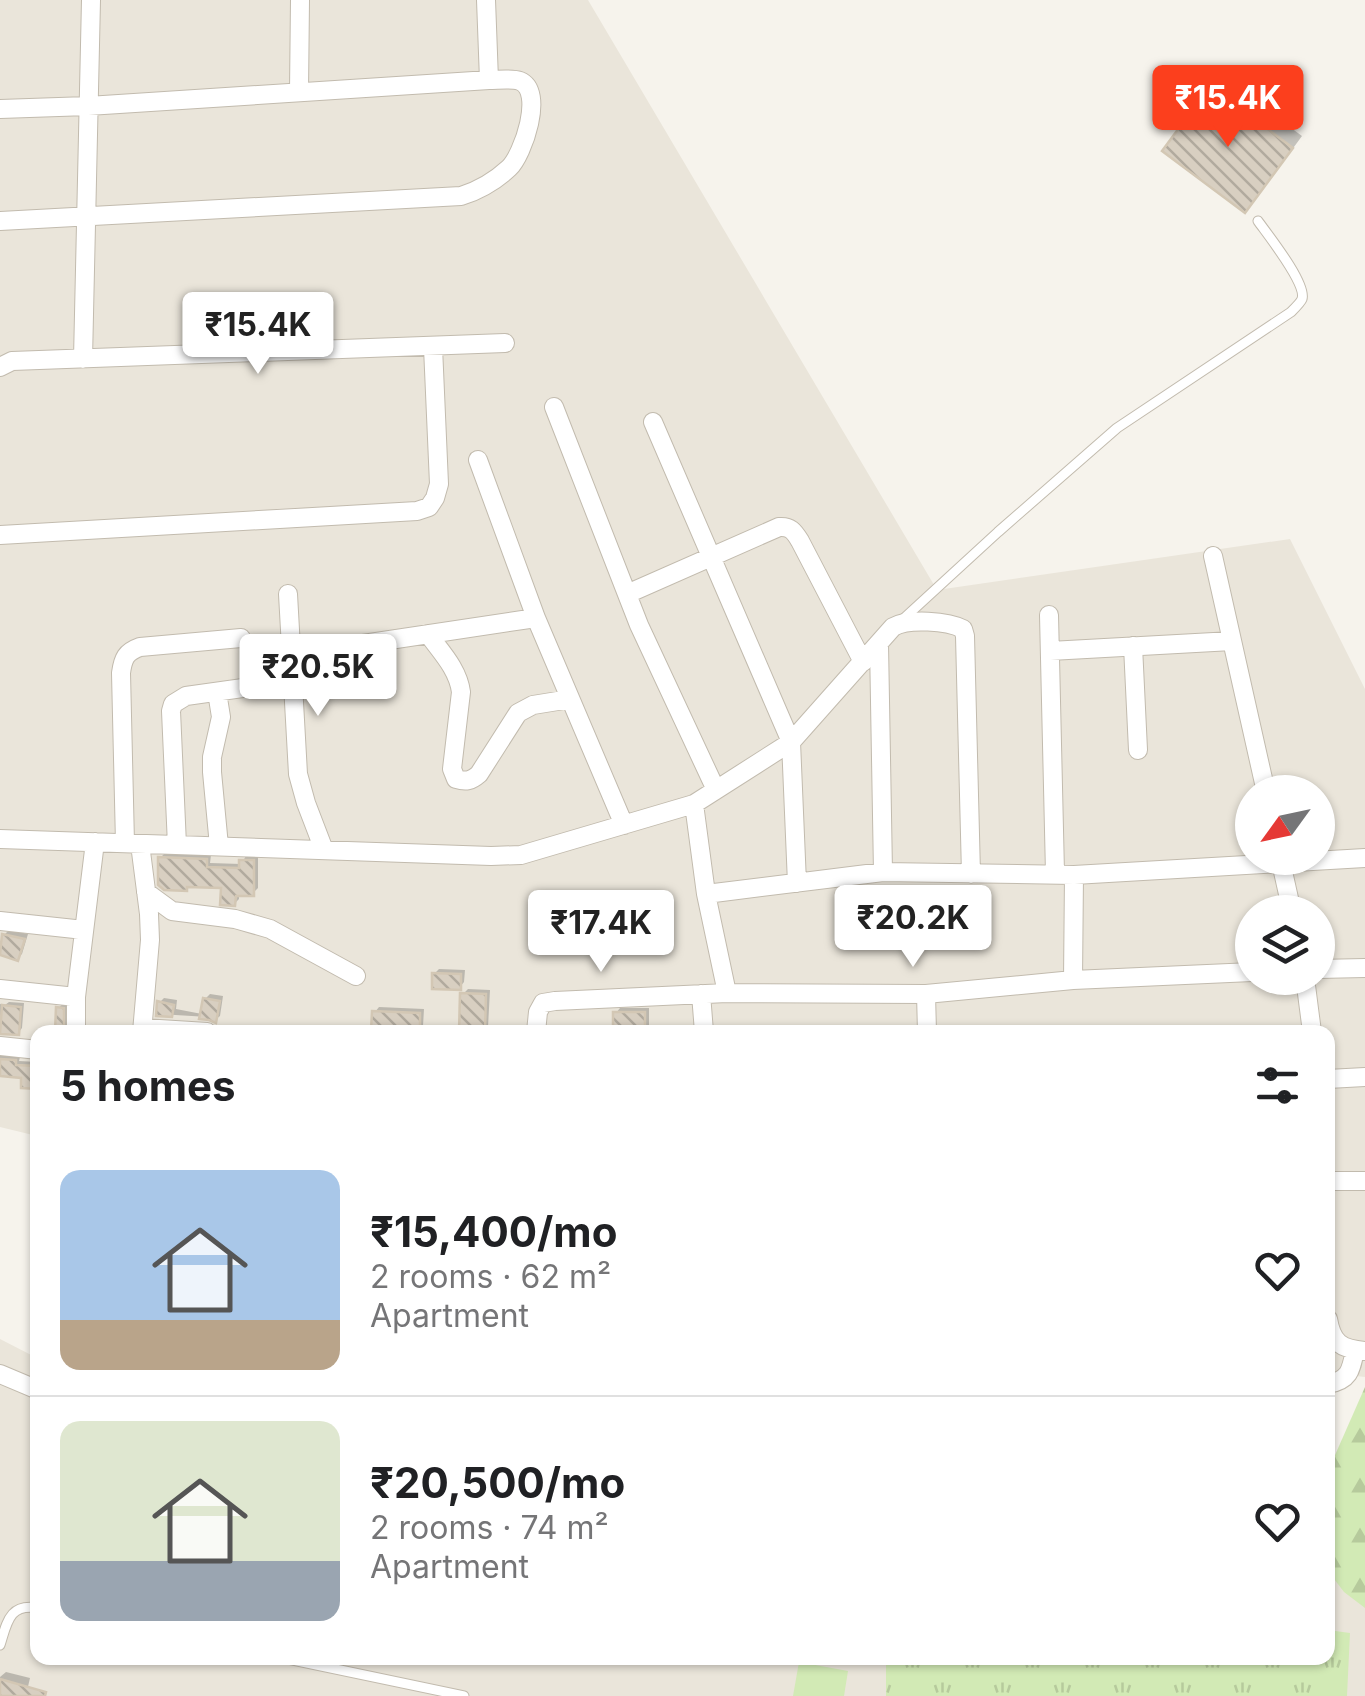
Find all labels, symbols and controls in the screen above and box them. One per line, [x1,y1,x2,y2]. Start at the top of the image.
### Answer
pin: ₹15.4K [1147,65,1309,150]
text: ₹15.4K [1174,78,1282,117]
pin: ₹15.4K [177,292,339,377]
text: ₹15.4K [204,305,312,344]
pin: ₹20.5K [237,634,399,719]
text: ₹20.5K [261,647,375,686]
north arrow [1235,775,1335,875]
map controls [1235,775,1335,995]
pin: ₹20.2K [832,885,994,970]
pin: ₹17.4K [520,890,682,975]
button: layers [1235,895,1335,995]
text: ₹20.2K [857,898,969,937]
text: ₹17.4K [550,903,652,942]
icon: filters [1250,1058,1305,1113]
text: 5 homes [60,1060,236,1111]
text: ₹15,400/mo [370,1206,617,1257]
icon: home [140,1210,260,1330]
icon: heart [1250,1243,1305,1298]
text: 2 rooms · 62 m² [370,1257,611,1296]
text: Apartment [370,1296,529,1335]
text: ₹20,500/mo [370,1457,625,1508]
icon: home [140,1461,260,1581]
icon: heart [1250,1494,1305,1549]
text: 2 rooms · 74 m² [370,1508,609,1547]
text: Apartment [370,1547,529,1586]

